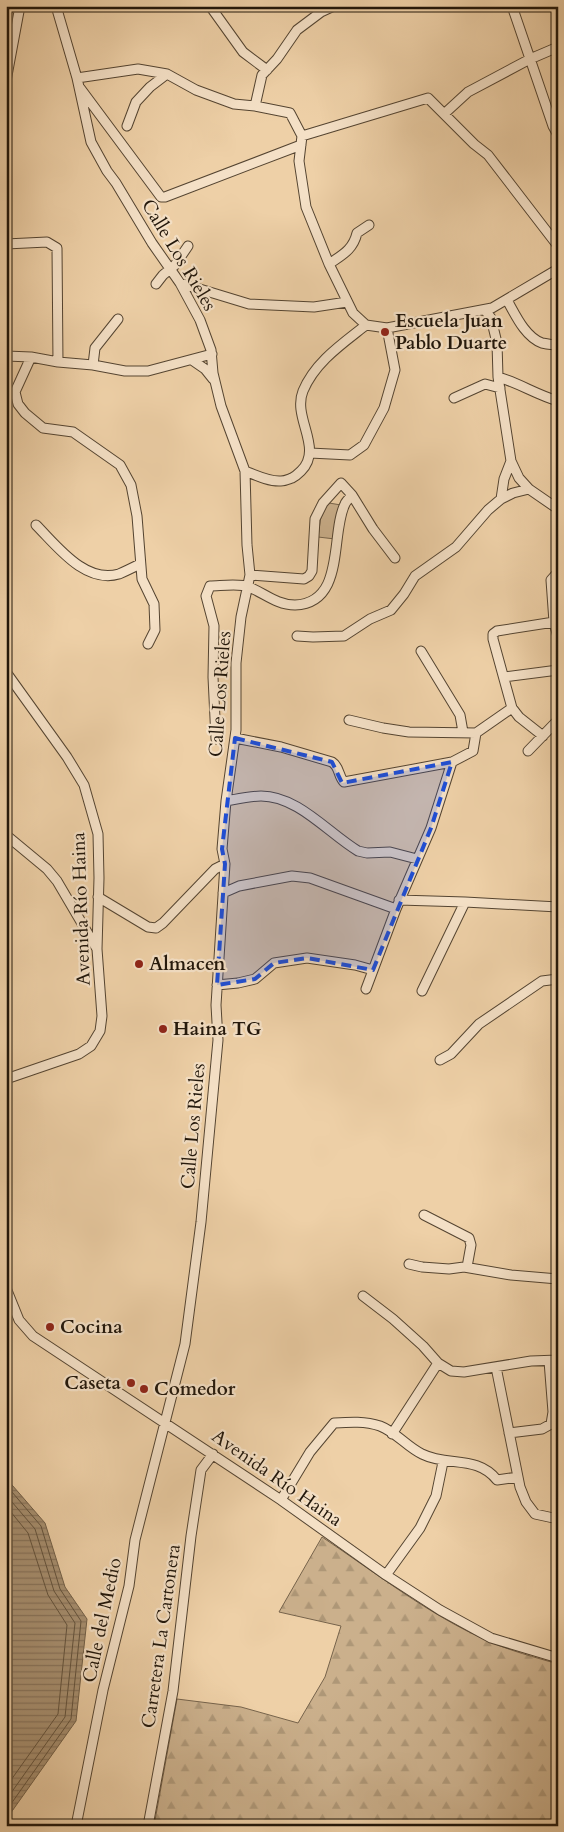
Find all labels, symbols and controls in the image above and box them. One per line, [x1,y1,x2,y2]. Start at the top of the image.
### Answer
street label: Calle Los Rieles [135,194,223,316]
place label: Escuela Juan Pablo Duarte [395,308,507,356]
marker: Escuela Juan Pablo Duarte [379,326,391,338]
street label: Calle Los Rieles [203,630,237,758]
street label: Avenida Río Haina [65,832,97,986]
place label: Almacen [149,951,226,977]
marker: Almacen [133,958,145,970]
place label: Haina TG [173,1016,261,1042]
marker: Haina TG [157,1023,169,1035]
street label: Calle Los Rieles [175,1062,211,1190]
place label: Cocina [60,1314,123,1340]
marker: Cocina [44,1321,56,1333]
place label: Caseta [64,1370,122,1396]
place label: Comedor [154,1376,236,1402]
marker: Caseta [125,1377,137,1389]
marker: Comedor [138,1383,150,1395]
street label: Avenida Río Haina [207,1423,347,1533]
street label: Carretera La Cartonera [135,1542,187,1730]
street label: Calle del Medio [76,1555,128,1685]

